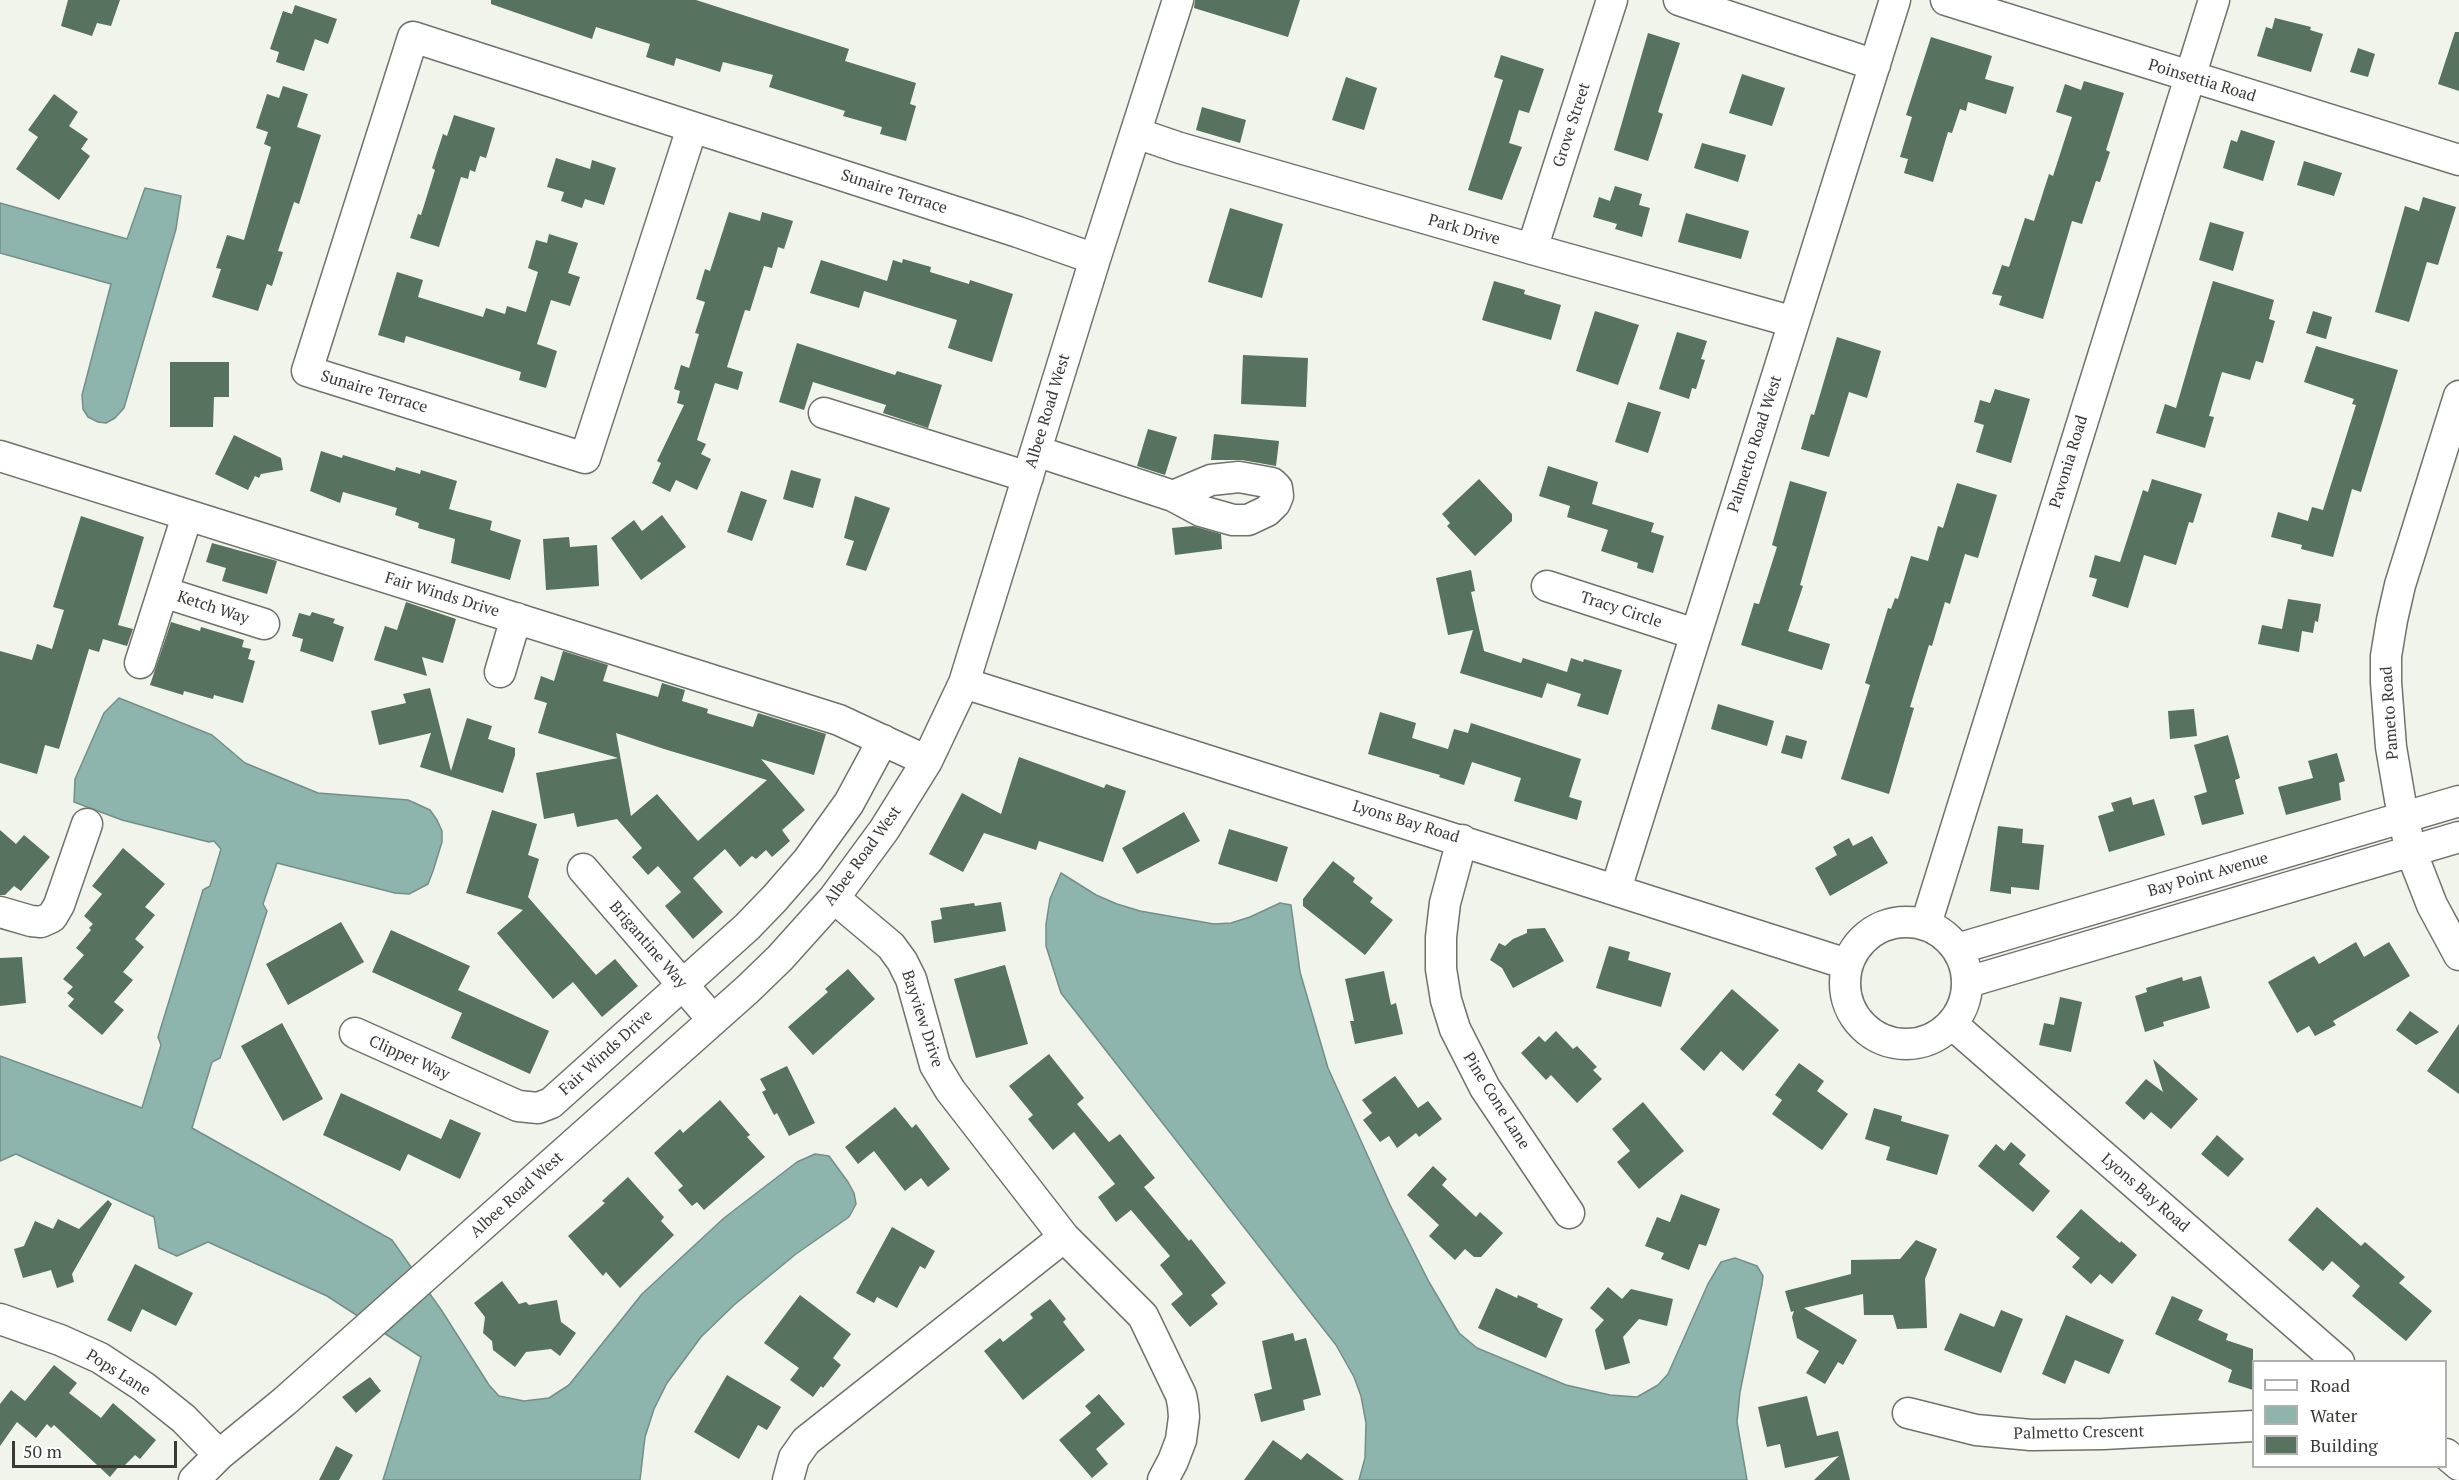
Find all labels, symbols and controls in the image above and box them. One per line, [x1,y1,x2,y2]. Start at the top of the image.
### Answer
street label: Poinsettia Road [2146,56,2258,106]
street label: Grove Street [1549,80,1595,170]
street label: Sunaire Terrace [838,166,950,218]
street label: Park Drive [1426,211,1502,249]
street label: Albee Road West [1021,351,1075,471]
street label: Sunaire Terrace [318,367,430,417]
street label: Palmetto Road West [1724,373,1786,515]
street label: Pavonia Road [2046,413,2092,511]
street label: Fair Winds Drive [382,568,502,622]
street label: Ketch Way [175,587,251,629]
street label: Tracy Circle [1578,588,1664,632]
street label: Pameto Road [2377,666,2403,760]
street label: Lyons Bay Road [1350,797,1462,847]
street label: Albee Road West [820,802,906,910]
street label: Bay Point Avenue [2146,849,2270,901]
street label: Brigantine Way [605,898,691,992]
street label: Bayview Drive [897,968,947,1070]
street label: Fair Winds Drive [555,1006,657,1100]
street label: Clipper Way [366,1032,452,1084]
street label: Pine Cone Lane [1459,1049,1533,1153]
street label: Albee Road West [466,1148,568,1242]
street label: Lyons Bay Road [2097,1149,2193,1237]
street label: Pops Lane [82,1346,154,1400]
legend [2252,1360,2447,1468]
text: Road [2310,1373,2350,1397]
text: Water [2310,1403,2357,1427]
street label: Palmetto Crescent [2013,1422,2145,1444]
scale bar [15,1429,180,1467]
text: Building [2310,1433,2378,1457]
text: 50 m [23,1439,62,1463]

